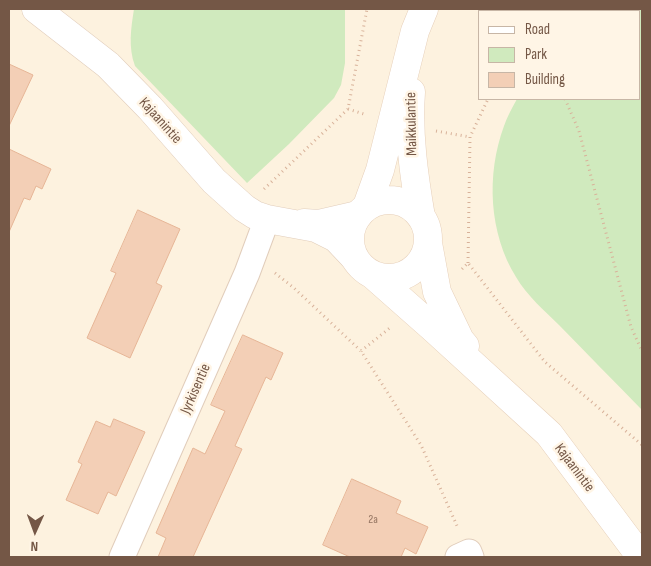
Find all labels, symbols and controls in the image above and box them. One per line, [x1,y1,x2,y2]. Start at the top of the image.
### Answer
legend [478,10,641,100]
text: Road [525,20,550,39]
text: Park [525,45,547,64]
text: Building [525,70,565,89]
street label: Maikkulantie [402,92,422,156]
street label: Kajaanintie [135,94,185,148]
street label: Jyrkisentie [177,361,215,417]
street label: Kajaanintie [550,440,598,496]
north arrow [10,506,60,556]
house number: 2a [368,513,378,527]
text: N [30,538,39,555]

